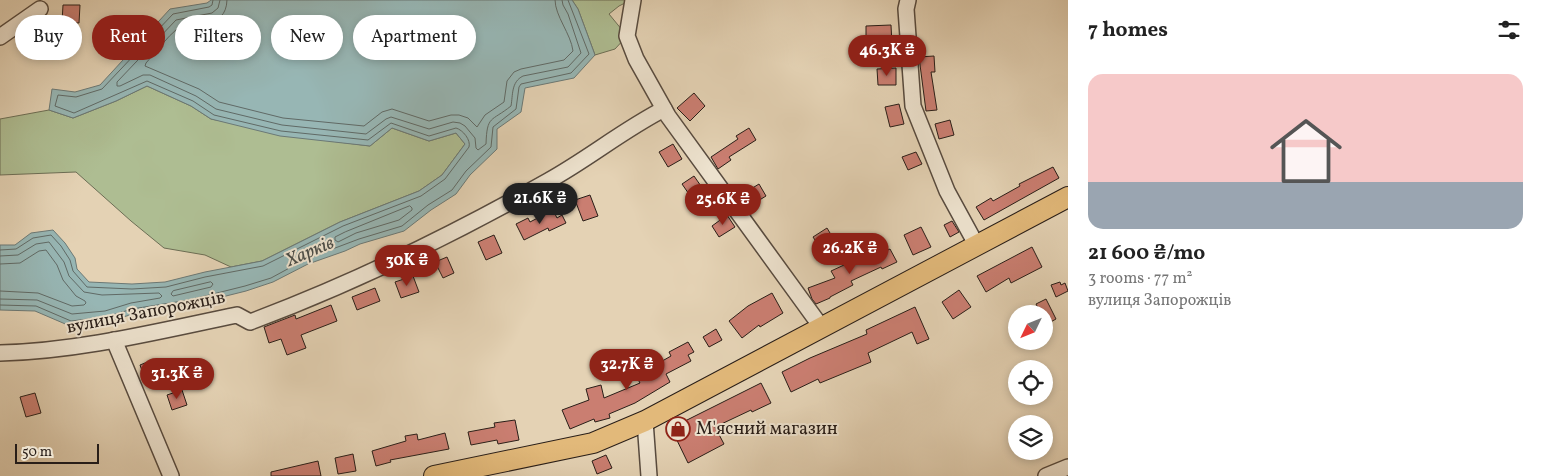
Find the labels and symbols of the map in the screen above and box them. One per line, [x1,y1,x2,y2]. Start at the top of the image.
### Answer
pin: 46.3K ₴ [841,34,933,77]
pin: 21.6K ₴ [494,182,586,225]
pin: 25.6K ₴ [677,184,769,226]
water label: Харків [281,230,338,274]
pin: 26.2K ₴ [804,232,896,275]
pin: 30K ₴ [372,244,442,287]
street label: вулиця Запорожців [64,285,228,341]
north arrow [1008,305,1052,350]
pin: 32.7K ₴ [581,348,673,391]
pin: 31.3K ₴ [131,358,223,400]
shop icon: М'ясний магазин [665,416,691,442]
place label: М'ясний магазин [696,417,838,442]
scale bar [15,441,99,464]

